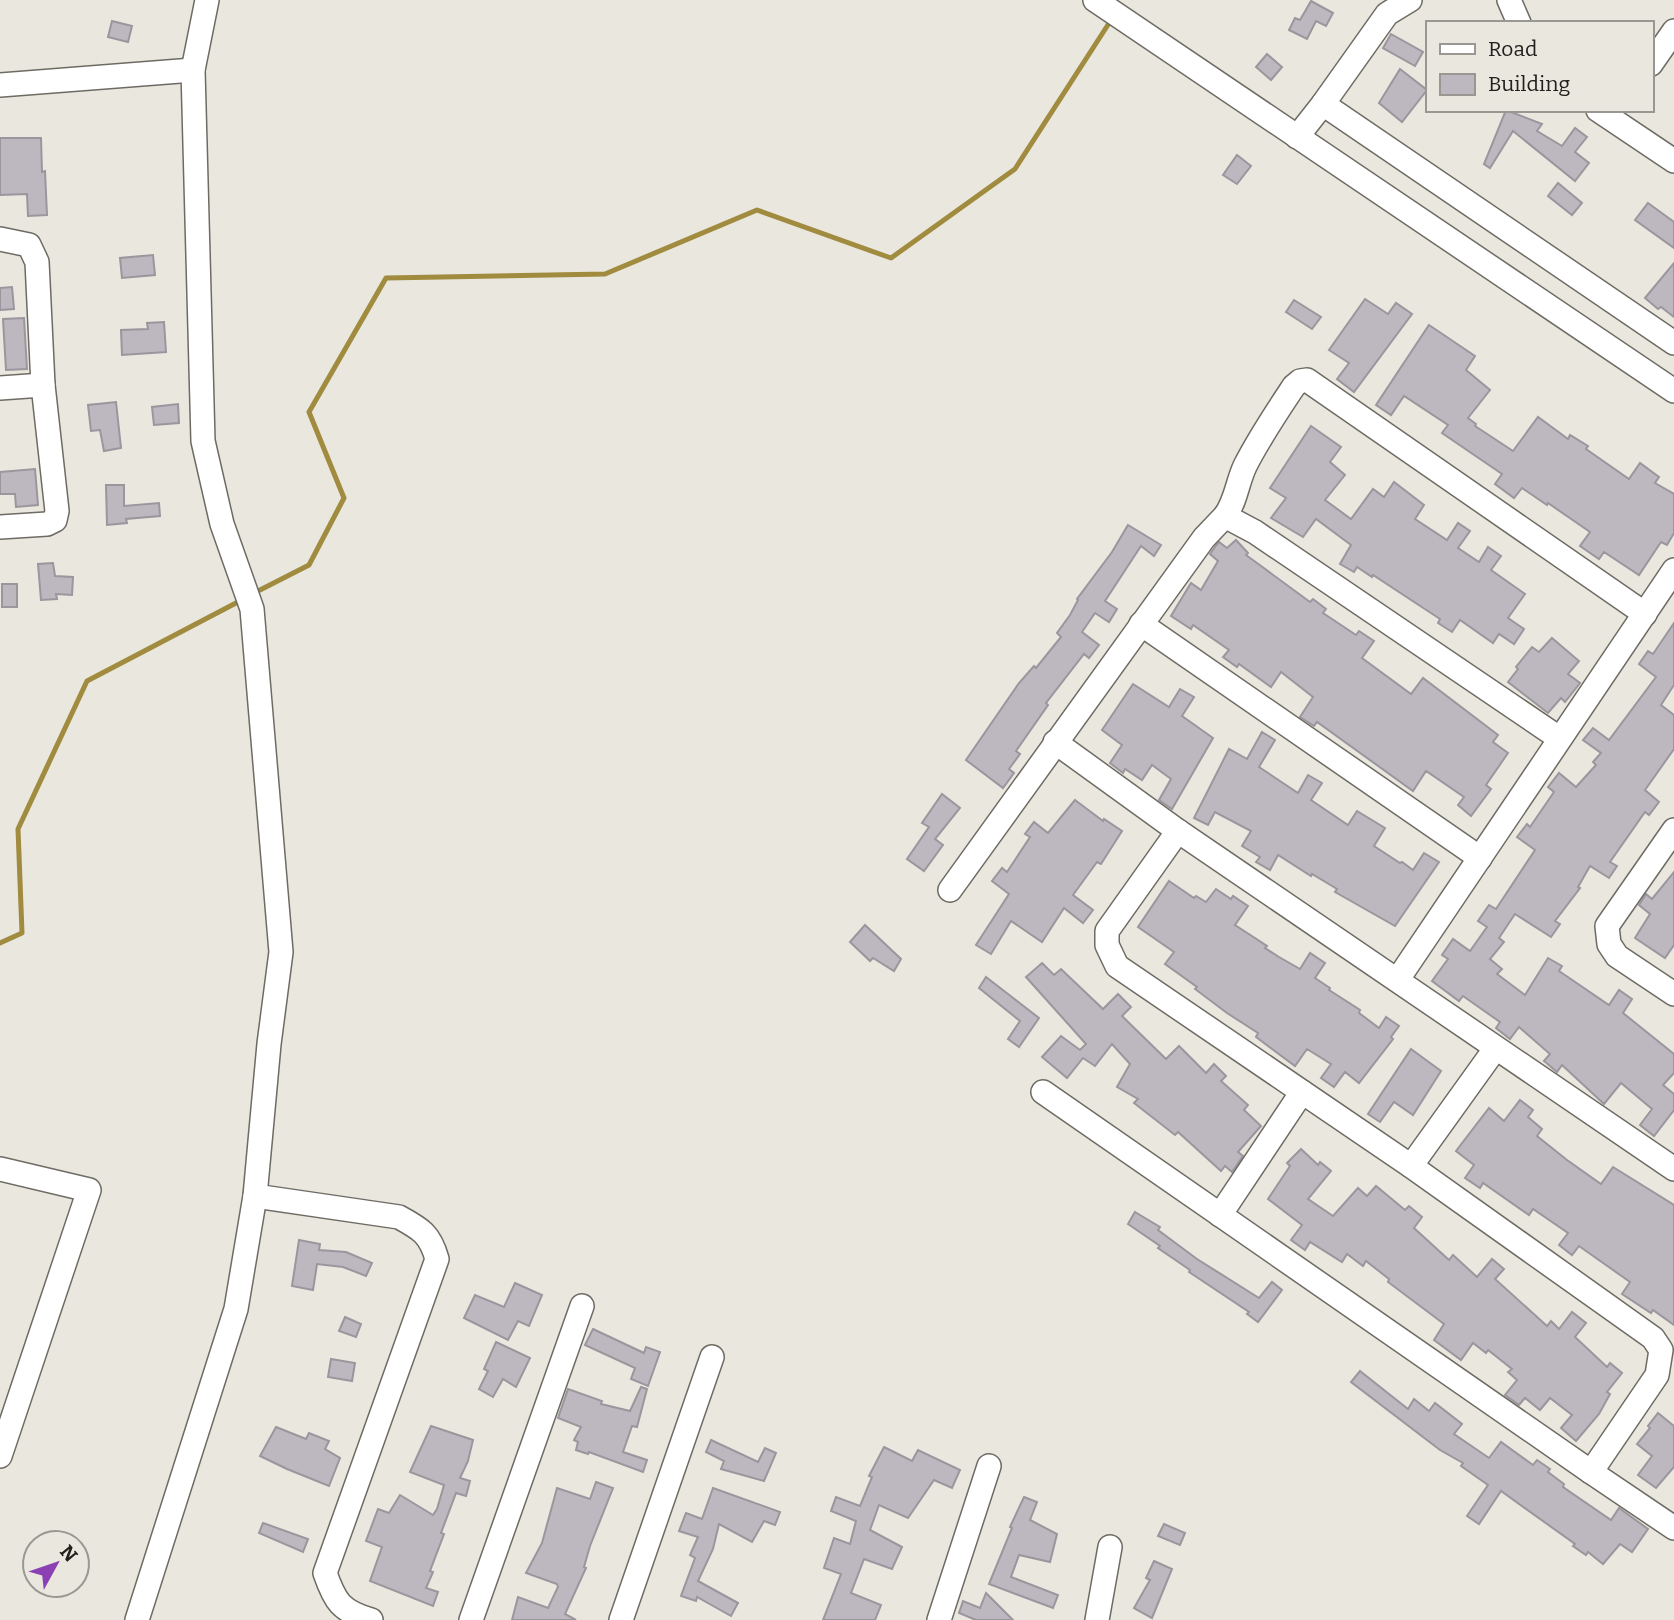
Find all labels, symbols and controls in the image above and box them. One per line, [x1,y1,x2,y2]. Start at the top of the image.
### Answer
legend [1426,21,1653,112]
text: Road [1488,36,1537,62]
text: Building [1488,71,1571,97]
north arrow [21,1529,91,1599]
text: N [55,1540,82,1567]

